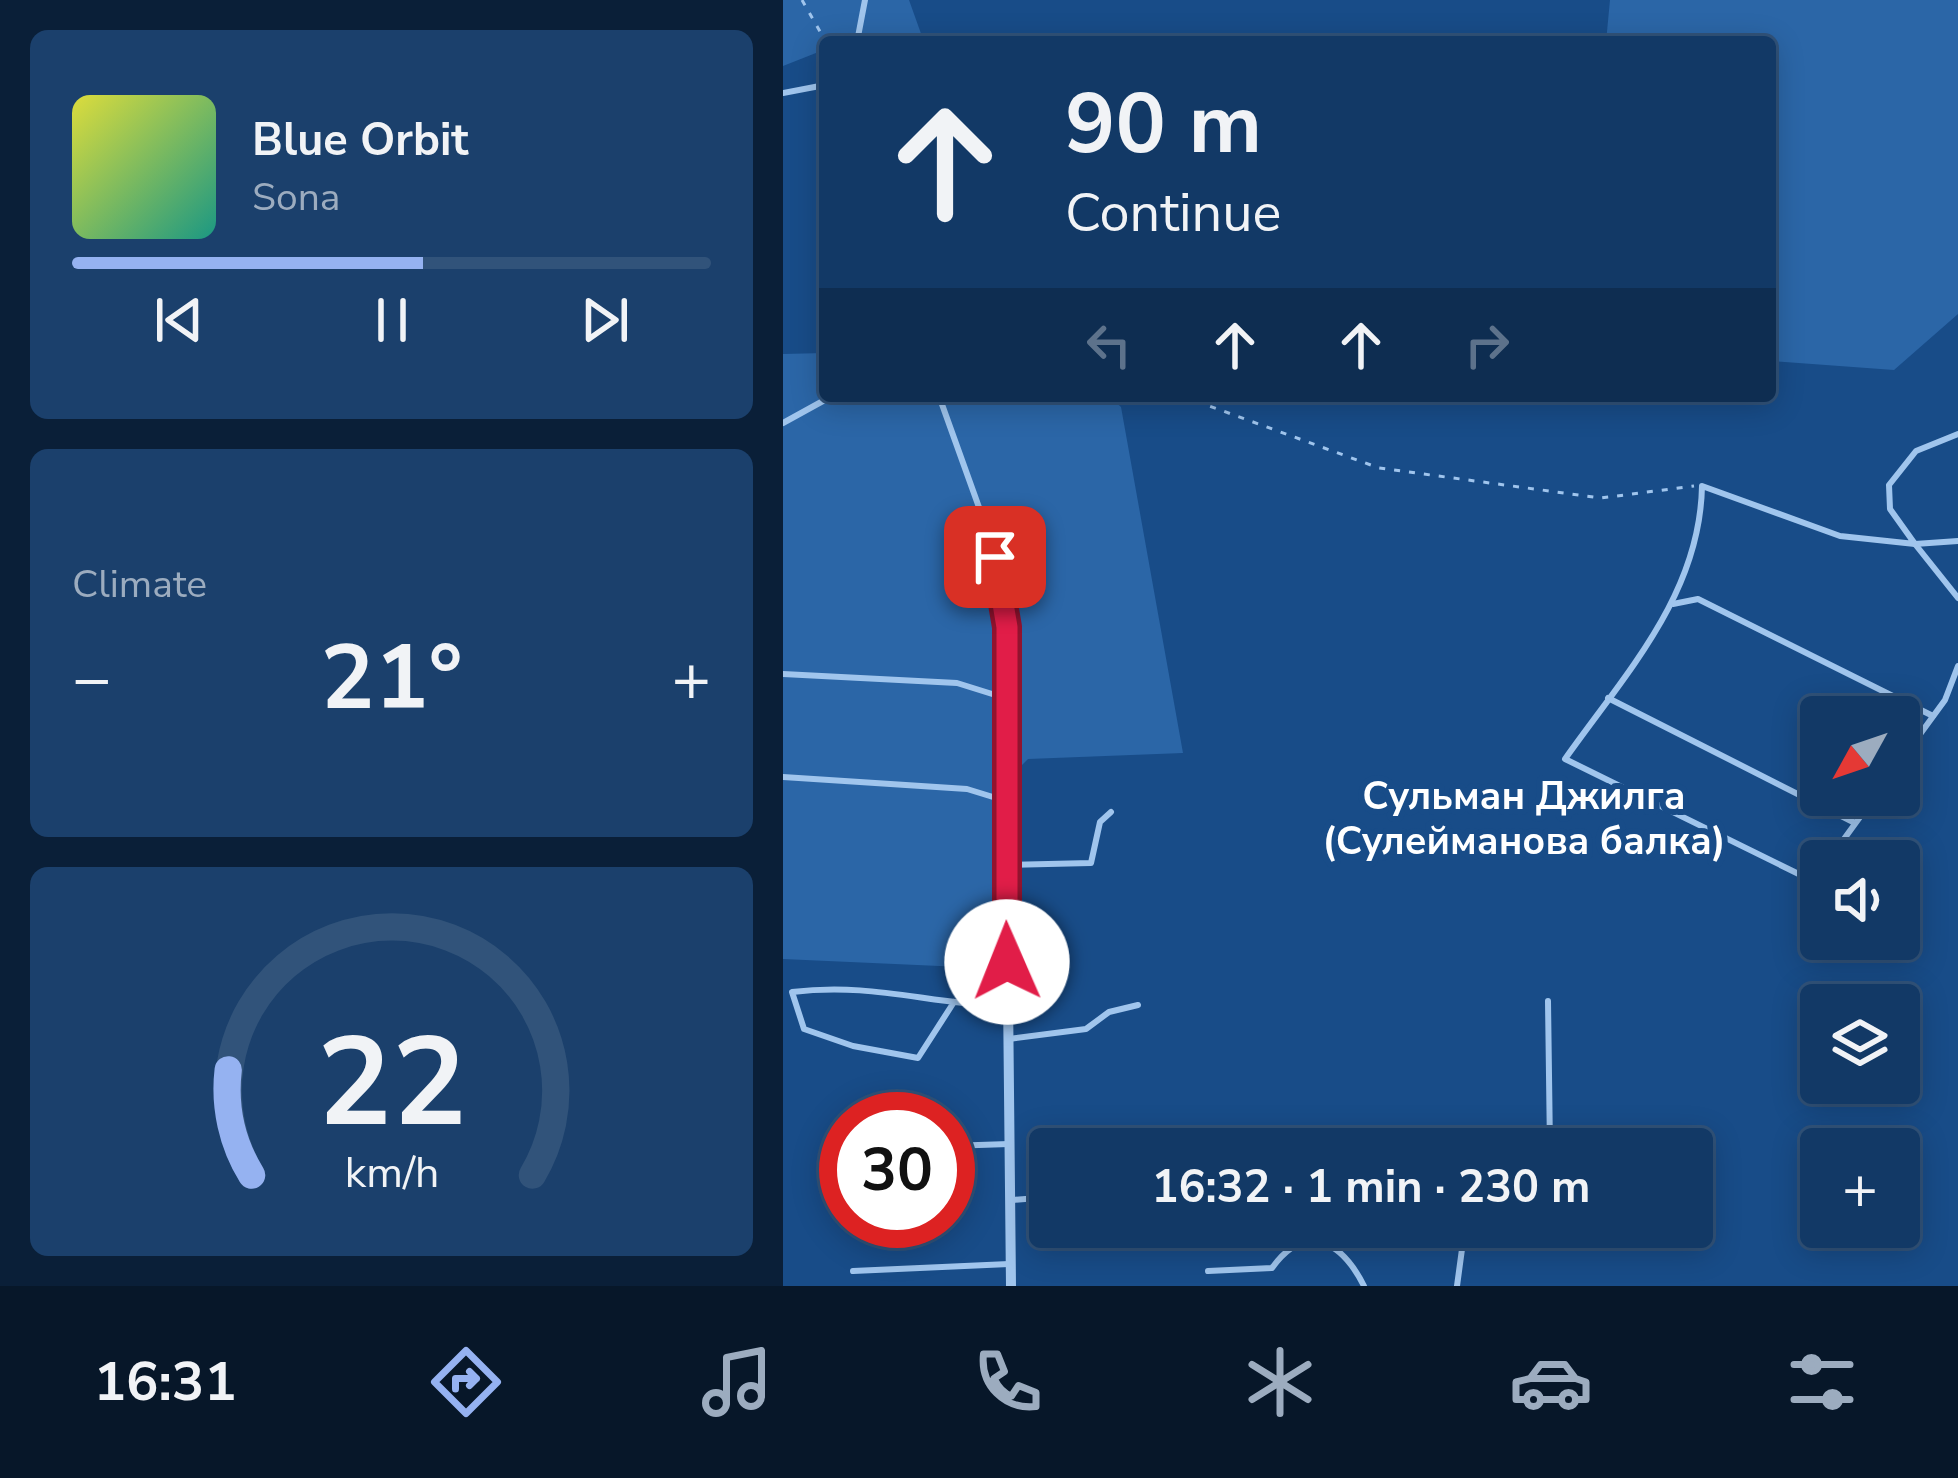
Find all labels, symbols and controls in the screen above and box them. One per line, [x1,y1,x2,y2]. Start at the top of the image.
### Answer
text: 90 m [1065,67,1262,182]
icon: ahead [867,84,1023,240]
text: Blue Orbit [252,110,469,171]
text: Sona [252,171,341,224]
text: Continue [1065,176,1281,250]
icon: previous [146,287,212,353]
icon: pause [359,287,425,353]
icon: next [572,287,638,353]
icon: left [1076,312,1142,378]
icon: ahead [1202,312,1268,378]
icon: ahead [1328,312,1394,378]
icon: right [1454,312,1520,378]
pin [944,506,1046,608]
icon: arrive [962,524,1028,590]
text: Climate [72,558,207,611]
text: 21° [320,617,463,740]
text: − [72,634,112,724]
text: + [671,634,711,724]
north arrow [1800,696,1920,816]
map controls [1800,696,1920,1248]
district label: Сульман Джилга (Сулейманова балка) [1322,770,1726,868]
button: sound [1800,840,1920,960]
position arrow [944,899,1070,1025]
button: layers [1800,984,1920,1104]
text: 22 [317,998,466,1168]
speed limit sign: 30 [819,1092,975,1248]
button: + [1800,1128,1920,1248]
text: km/h [344,1143,439,1201]
text: 16:32 · 1 min · 230 m [1151,1157,1591,1218]
icon: directions [424,1340,508,1424]
icon: music [695,1340,779,1424]
icon: phone [966,1340,1050,1424]
icon: climate [1238,1340,1322,1424]
icon: car [1509,1340,1593,1424]
icon: filters [1780,1340,1864,1424]
text: 16:31 [94,1345,237,1419]

